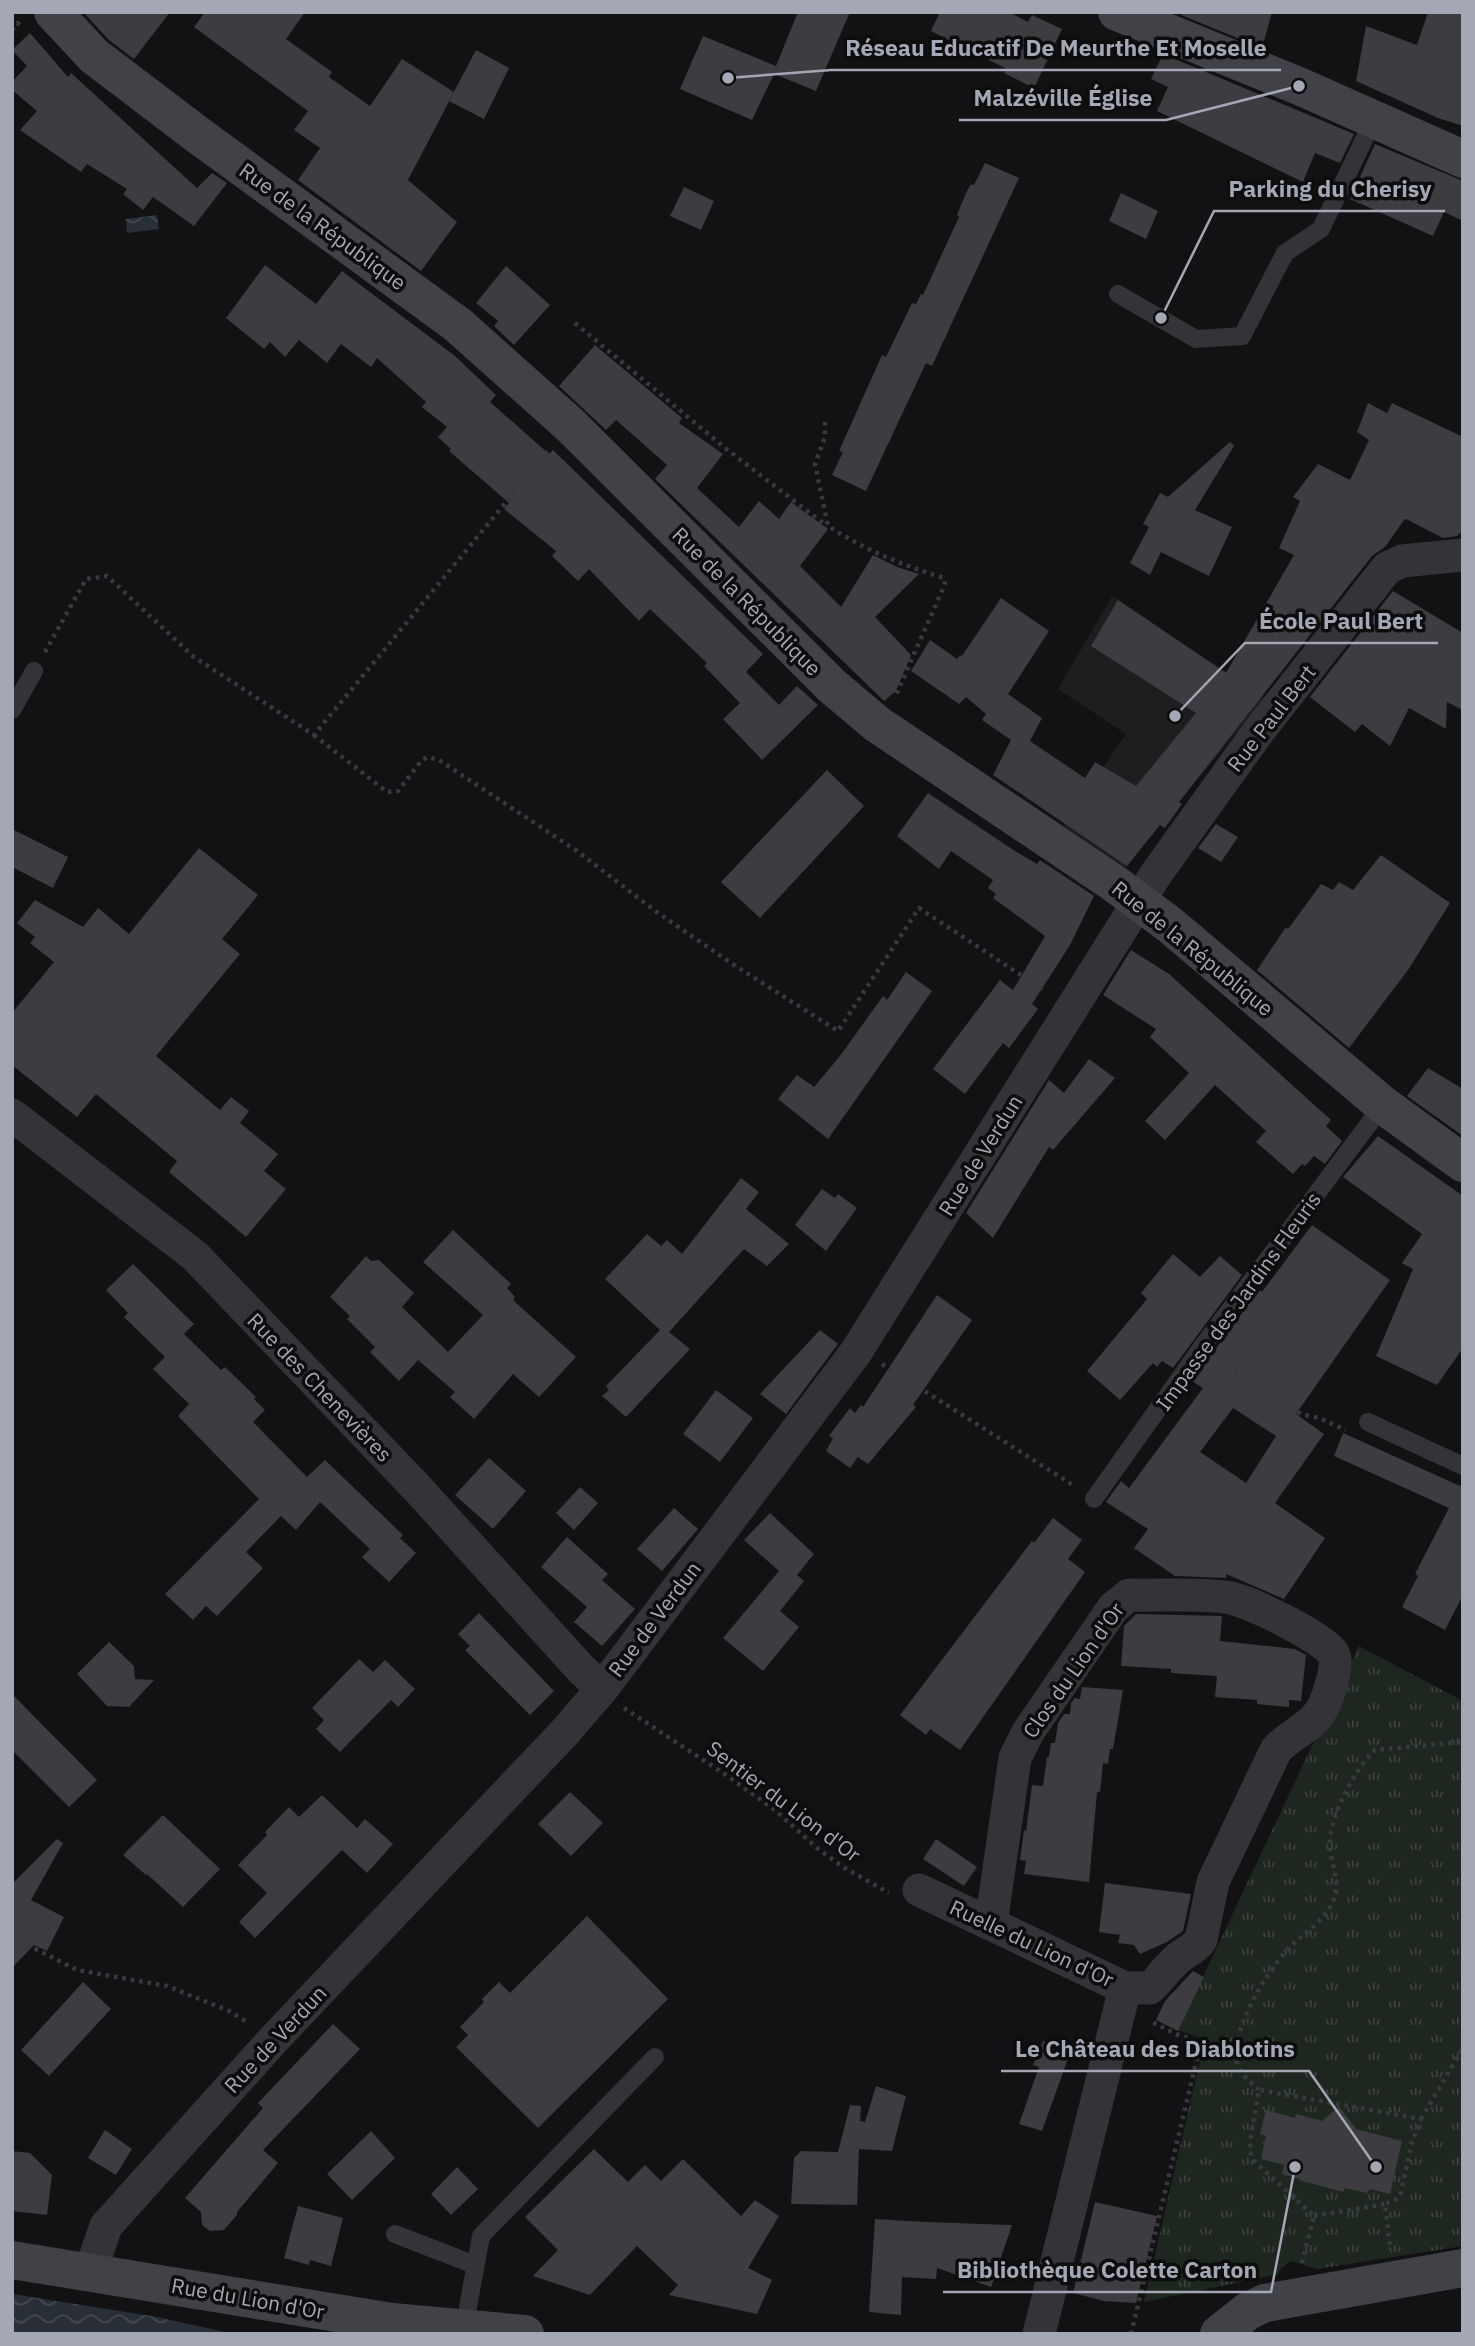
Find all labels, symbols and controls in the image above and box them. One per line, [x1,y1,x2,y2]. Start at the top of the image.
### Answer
callout: Réseau Educatif De Meurthe Et Moselle [831,26,1281,70]
text: Réseau Educatif De Meurthe Et Moselle [845,32,1267,62]
callout: Malzéville Église [959,76,1166,120]
text: Malzéville Église [973,82,1153,112]
street label: Rue de la République [234,156,412,296]
callout: Parking du Cherisy [1214,167,1445,211]
text: Parking du Cherisy [1228,173,1432,203]
street label: Rue de la République [666,520,828,682]
callout: École Paul Bert [1245,599,1438,643]
text: École Paul Bert [1259,605,1423,635]
street label: Rue Paul Bert [1220,659,1322,777]
street label: Rue de la République [1106,874,1280,1022]
street label: Rue de Verdun [932,1089,1028,1221]
street label: Impasse des Jardins Fleuris [1149,1186,1327,1416]
street label: Rue des Chenevières [241,1306,399,1468]
street label: Rue de Verdun [601,1556,707,1682]
street label: Clos du Lion d'Or [1016,1597,1130,1743]
street label: Sentier du Lion d'Or [701,1734,867,1868]
street label: Ruelle du Lion d'Or [946,1893,1119,1993]
street label: Rue de Verdun [218,1979,332,2099]
callout: Le Château des Diablotins [1001,2027,1309,2071]
text: Le Château des Diablotins [1015,2033,1295,2063]
callout: Bibliothèque Colette Carton [943,2248,1271,2292]
text: Bibliothèque Colette Carton [957,2254,1257,2284]
street label: Rue du Lion d'Or [169,2271,327,2325]

